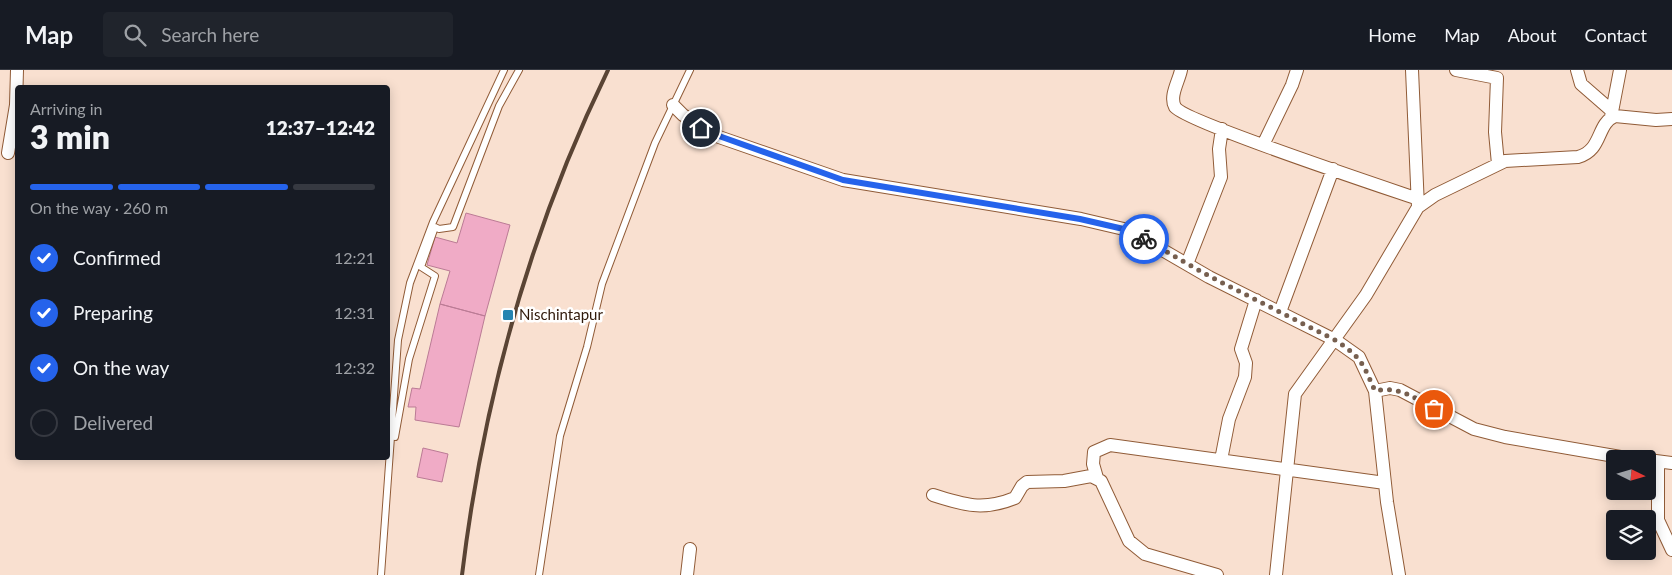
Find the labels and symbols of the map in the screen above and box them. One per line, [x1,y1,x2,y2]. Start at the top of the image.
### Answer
pin [680,107,722,149]
courier [1119,214,1169,264]
place label: Nischintapur [519,305,603,323]
marker: Nischintapur [501,308,515,322]
pin [1413,388,1455,430]
north arrow [1606,450,1656,500]

